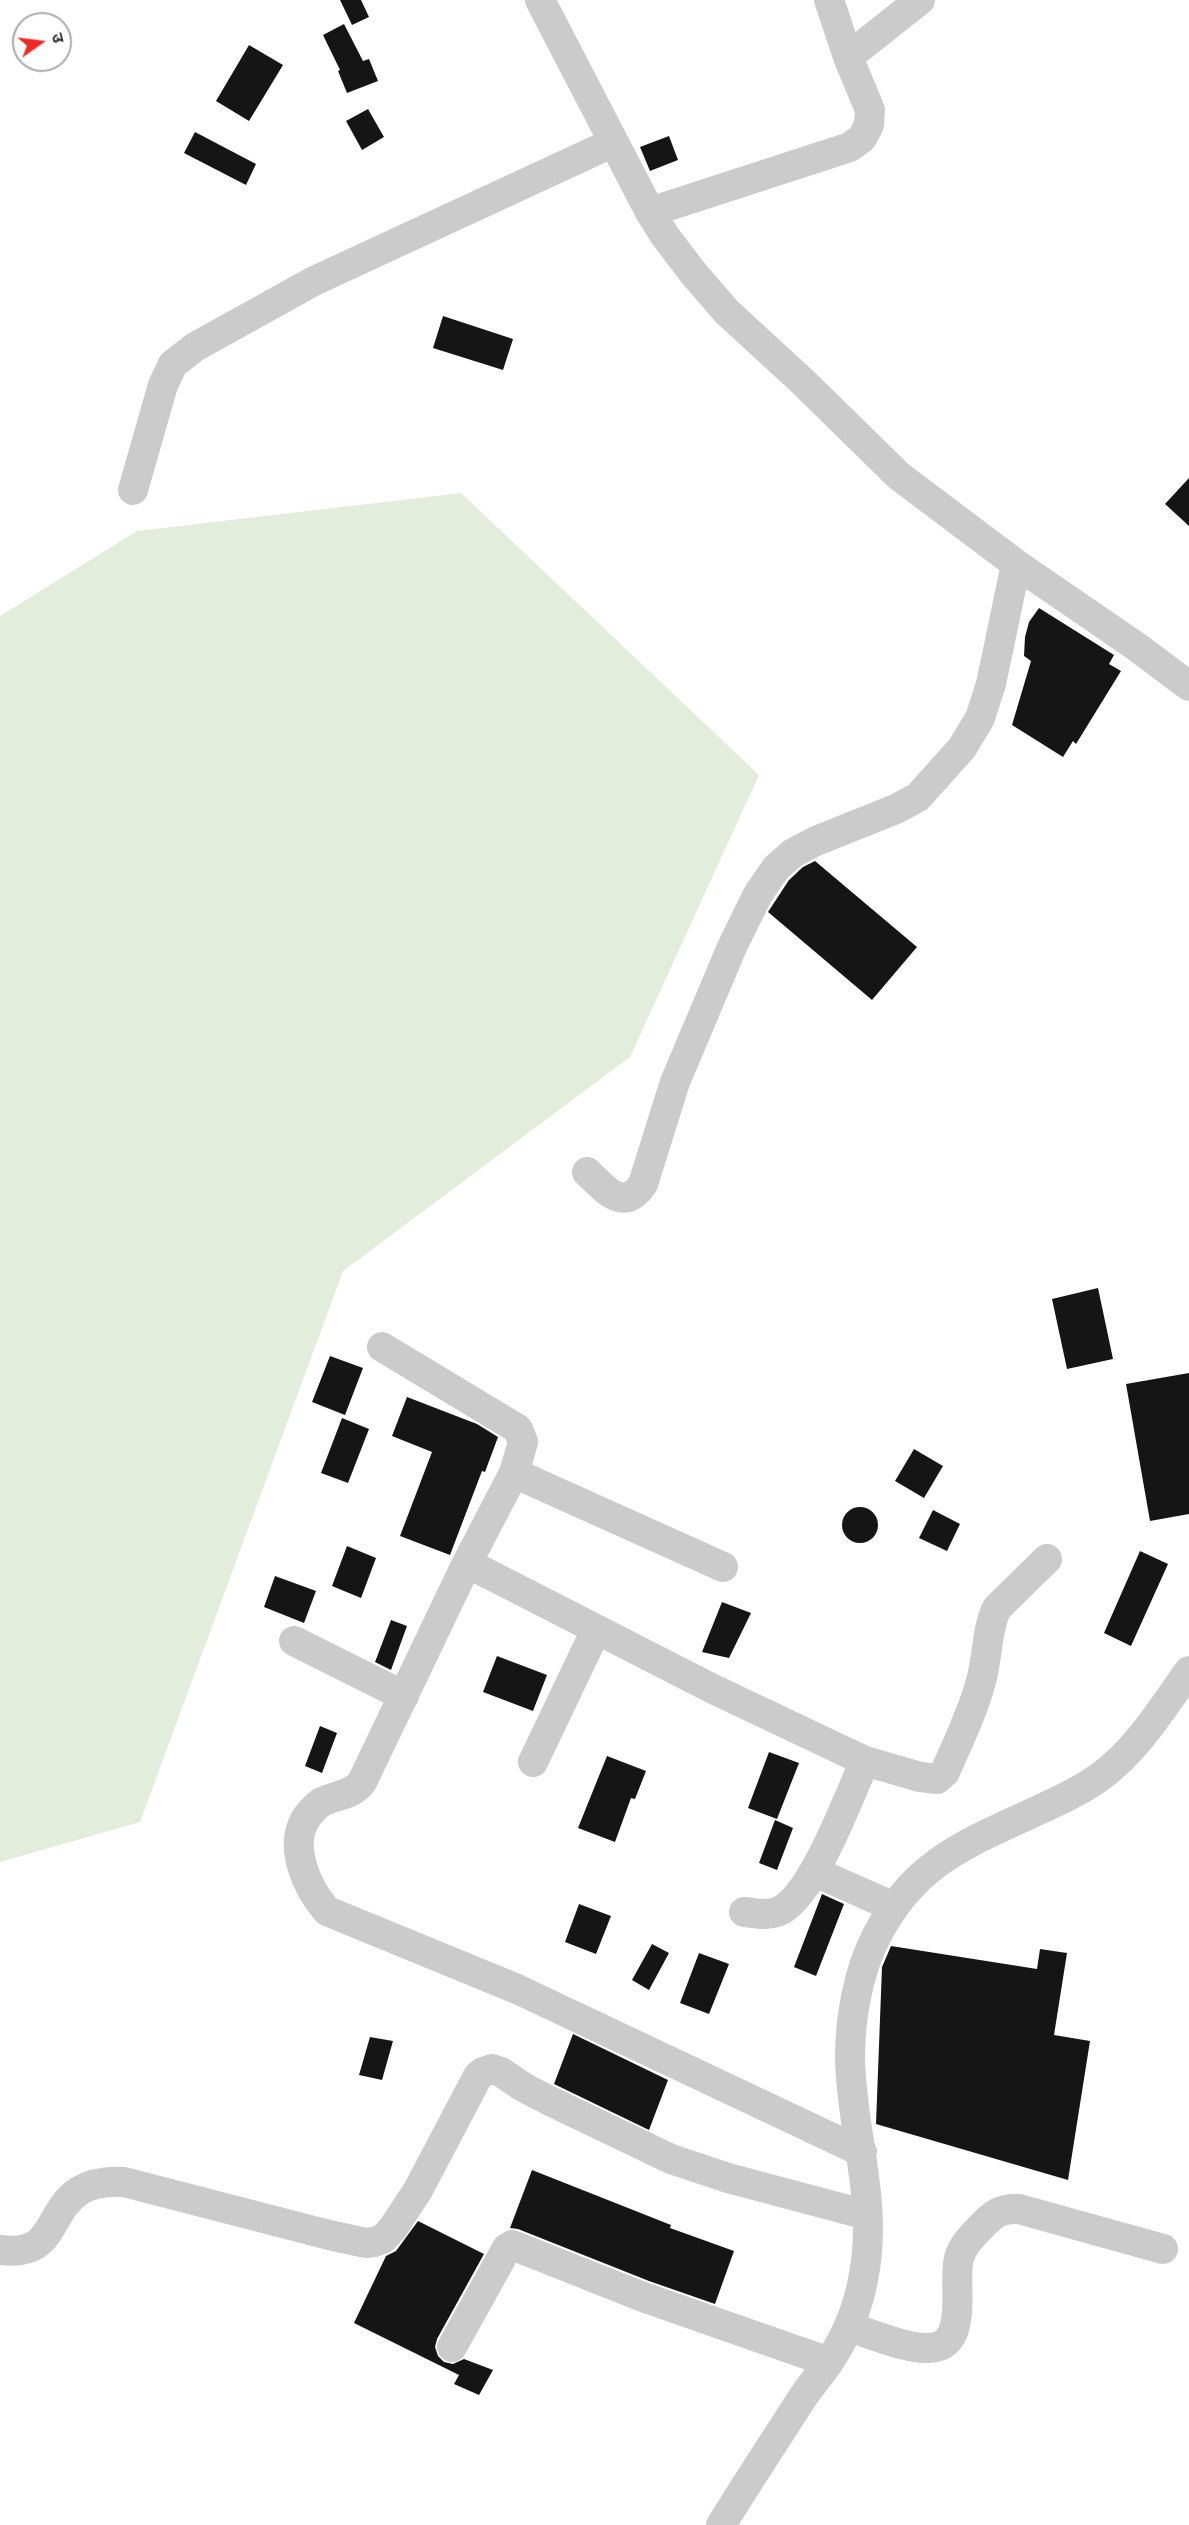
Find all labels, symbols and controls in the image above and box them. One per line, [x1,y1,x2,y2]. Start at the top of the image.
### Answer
north arrow [12,12,72,72]
text: उ [47,31,68,45]

